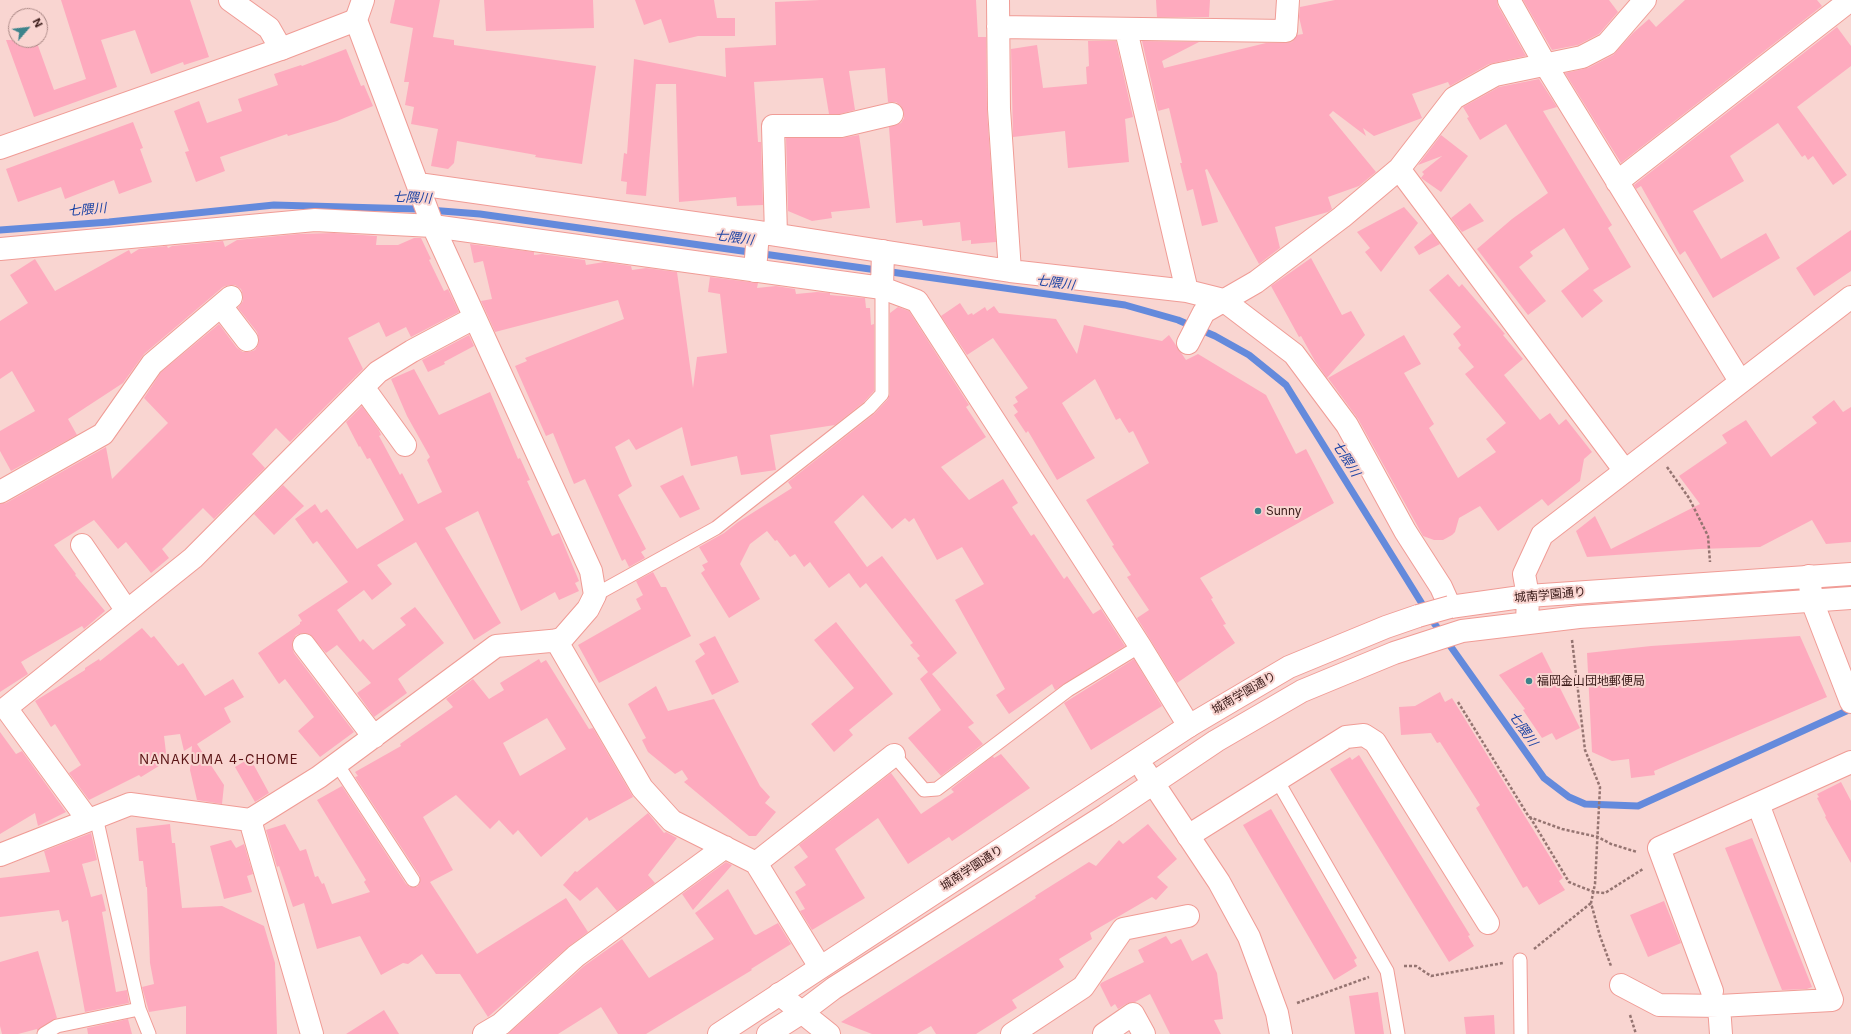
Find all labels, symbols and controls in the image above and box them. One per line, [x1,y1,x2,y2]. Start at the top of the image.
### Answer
north arrow [8,8,48,48]
text: N [30,16,46,30]
water label: 七隈川 [392,189,432,207]
water label: 七隈川 [67,201,107,219]
water label: 七隈川 [714,228,754,248]
water label: 七隈川 [1035,273,1075,293]
water label: 七隈川 [1329,438,1363,480]
place label: Sunny [1266,504,1302,518]
marker: Sunny [1253,506,1263,516]
street label: 城南学園通り [1514,585,1586,605]
street label: 城南学園通り [1209,669,1279,717]
place label: 福岡金山団地郵便局 [1537,674,1645,688]
marker: 福岡金山団地郵便局 [1524,676,1534,686]
water label: 七隈川 [1505,709,1541,749]
district label: NANAKUMA 4-CHOME [139,752,299,768]
street label: 城南学園通り [938,842,1006,894]

